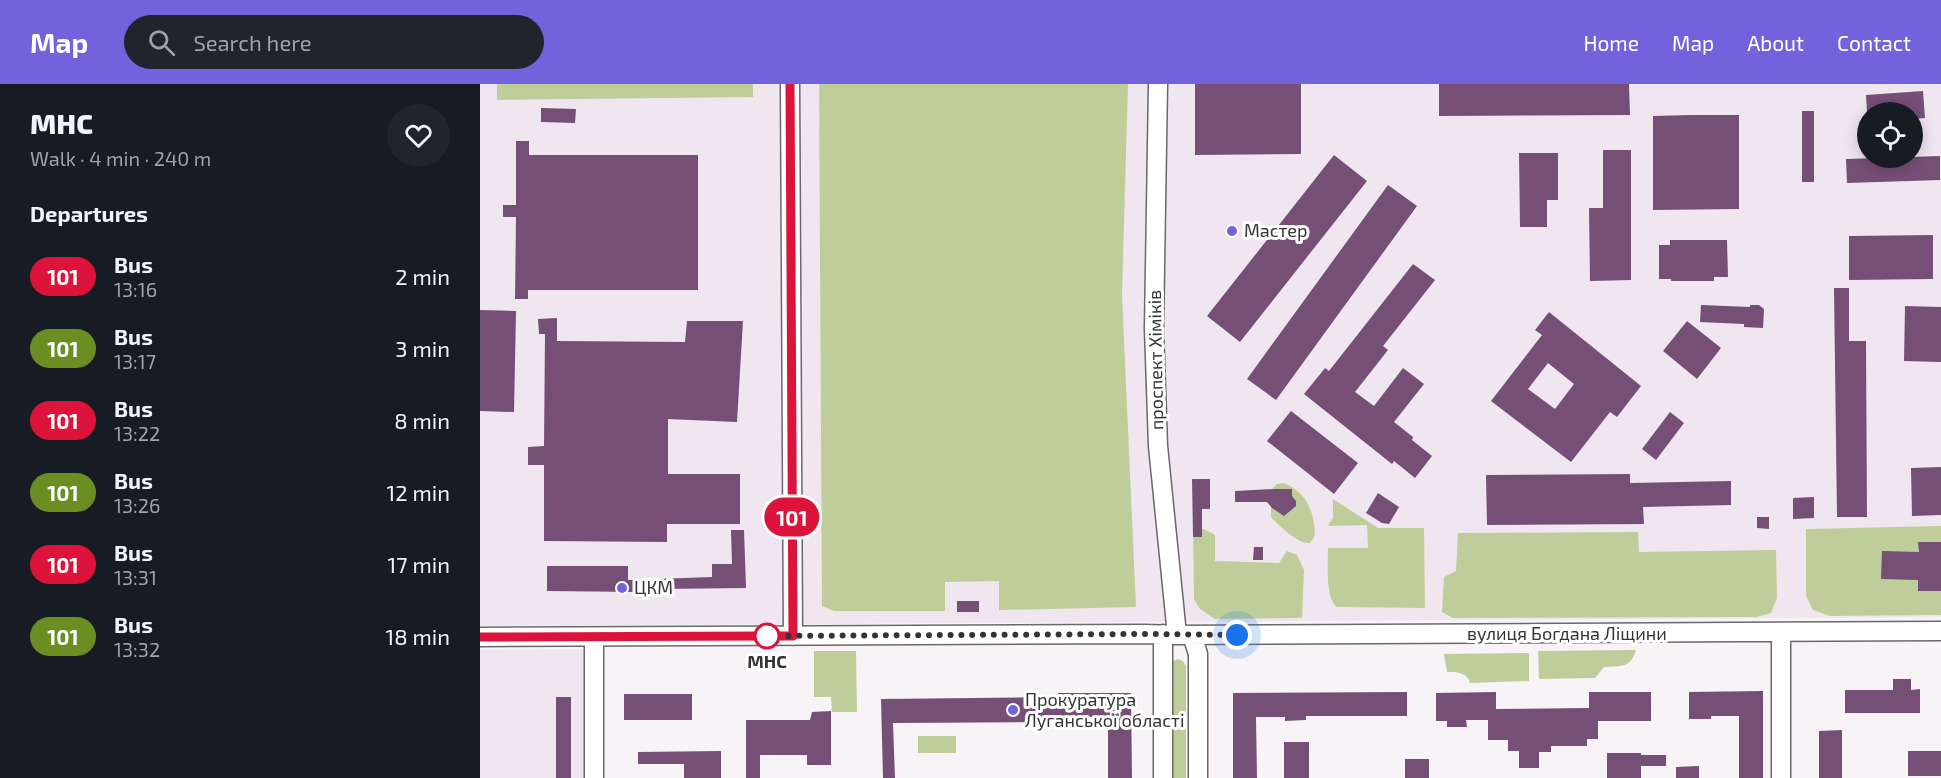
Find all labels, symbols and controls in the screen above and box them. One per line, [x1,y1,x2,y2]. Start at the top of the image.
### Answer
search box [124,15,544,69]
text: Map [30,25,88,59]
icon: search [145,26,178,59]
text: Search here [193,29,312,55]
text: Home [1583,30,1639,55]
text: Map [1672,30,1714,55]
text: About [1747,30,1804,55]
text: Contact [1837,30,1911,55]
map controls [1857,102,1923,168]
button: locate [1857,102,1923,168]
button: heart [387,104,450,167]
text: МНС [30,106,93,140]
text: Walk · 4 min · 240 m [30,146,211,170]
text: Departures [30,200,148,226]
place label: Мастер [1244,219,1307,241]
marker: Мастер [1225,224,1239,238]
text: Bus [114,251,153,277]
text: 2 min [395,263,450,289]
text: 101 [47,264,79,289]
text: 13:16 [114,277,157,301]
street label: проспект Хіміків [1143,290,1167,430]
text: Bus [114,323,153,349]
text: 3 min [395,335,450,361]
text: 101 [47,336,79,361]
text: 13:17 [114,349,156,373]
text: Bus [114,395,153,421]
text: 8 min [394,407,450,433]
text: 101 [47,408,79,433]
text: 13:22 [114,421,160,445]
text: Bus [114,467,153,493]
text: 12 min [386,479,450,505]
text: 101 [47,480,79,505]
text: 13:26 [114,493,160,517]
line badge: 101 [758,498,826,536]
text: 101 [776,505,808,530]
text: Bus [114,539,153,565]
text: 17 min [388,551,450,577]
text: 101 [47,552,79,577]
text: 13:31 [114,565,157,589]
place label: ЦКМ [634,576,673,598]
marker: ЦКМ [615,581,629,595]
text: Bus [114,611,153,637]
your location [1222,620,1252,650]
street label: вулиця Богдана Ліщини [1467,622,1667,644]
text: 18 min [385,623,450,649]
marker: МНС [754,623,780,649]
text: 101 [47,624,79,649]
text: 13:32 [114,637,160,661]
place label: МНС [747,650,787,672]
place label: Прокуратура Луганської області [1025,688,1184,731]
marker: Прокуратура Луганської області [1006,703,1020,717]

